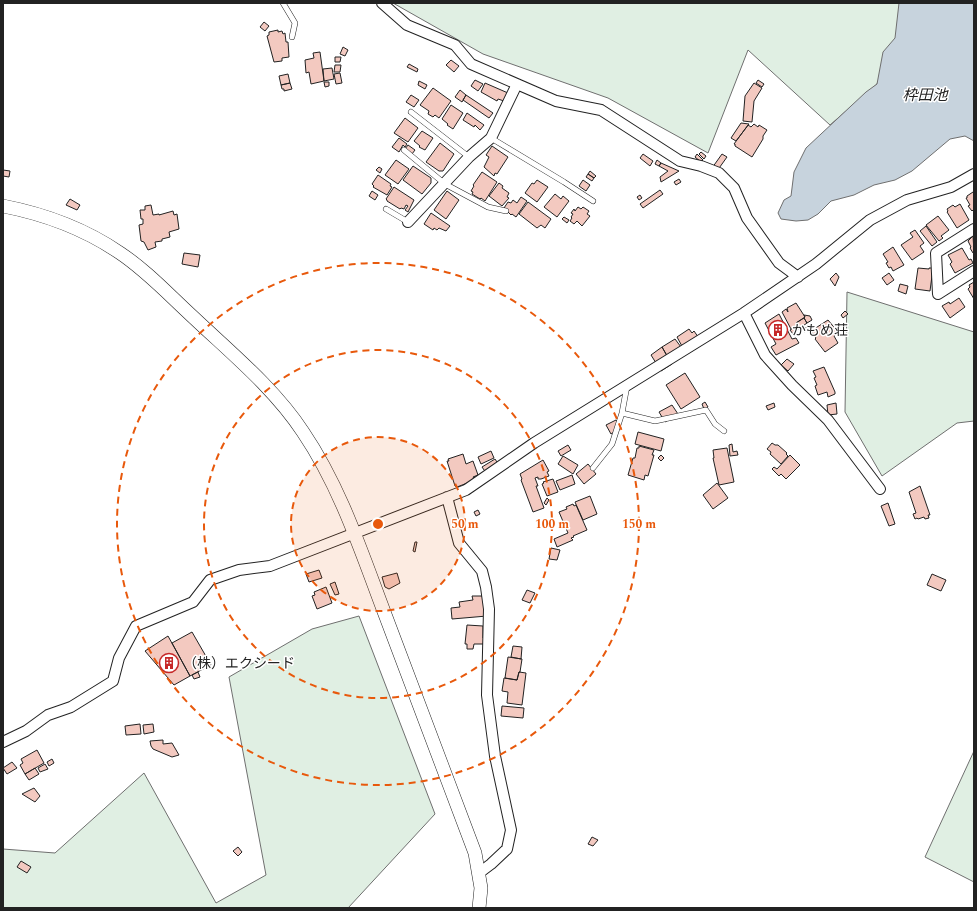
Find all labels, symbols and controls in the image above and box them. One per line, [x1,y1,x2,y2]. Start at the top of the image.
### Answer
water label: 枠田池 [902,84,949,107]
building icon: かもめ荘 [767,319,789,341]
place label: かもめ荘 [792,320,848,341]
text: 50 m [451,515,479,534]
text: 100 m [535,515,569,534]
text: 150 m [622,515,656,534]
centre of rings [371,517,385,531]
building icon: （株）エクシード [158,652,180,674]
place label: （株）エクシード [183,653,295,674]

